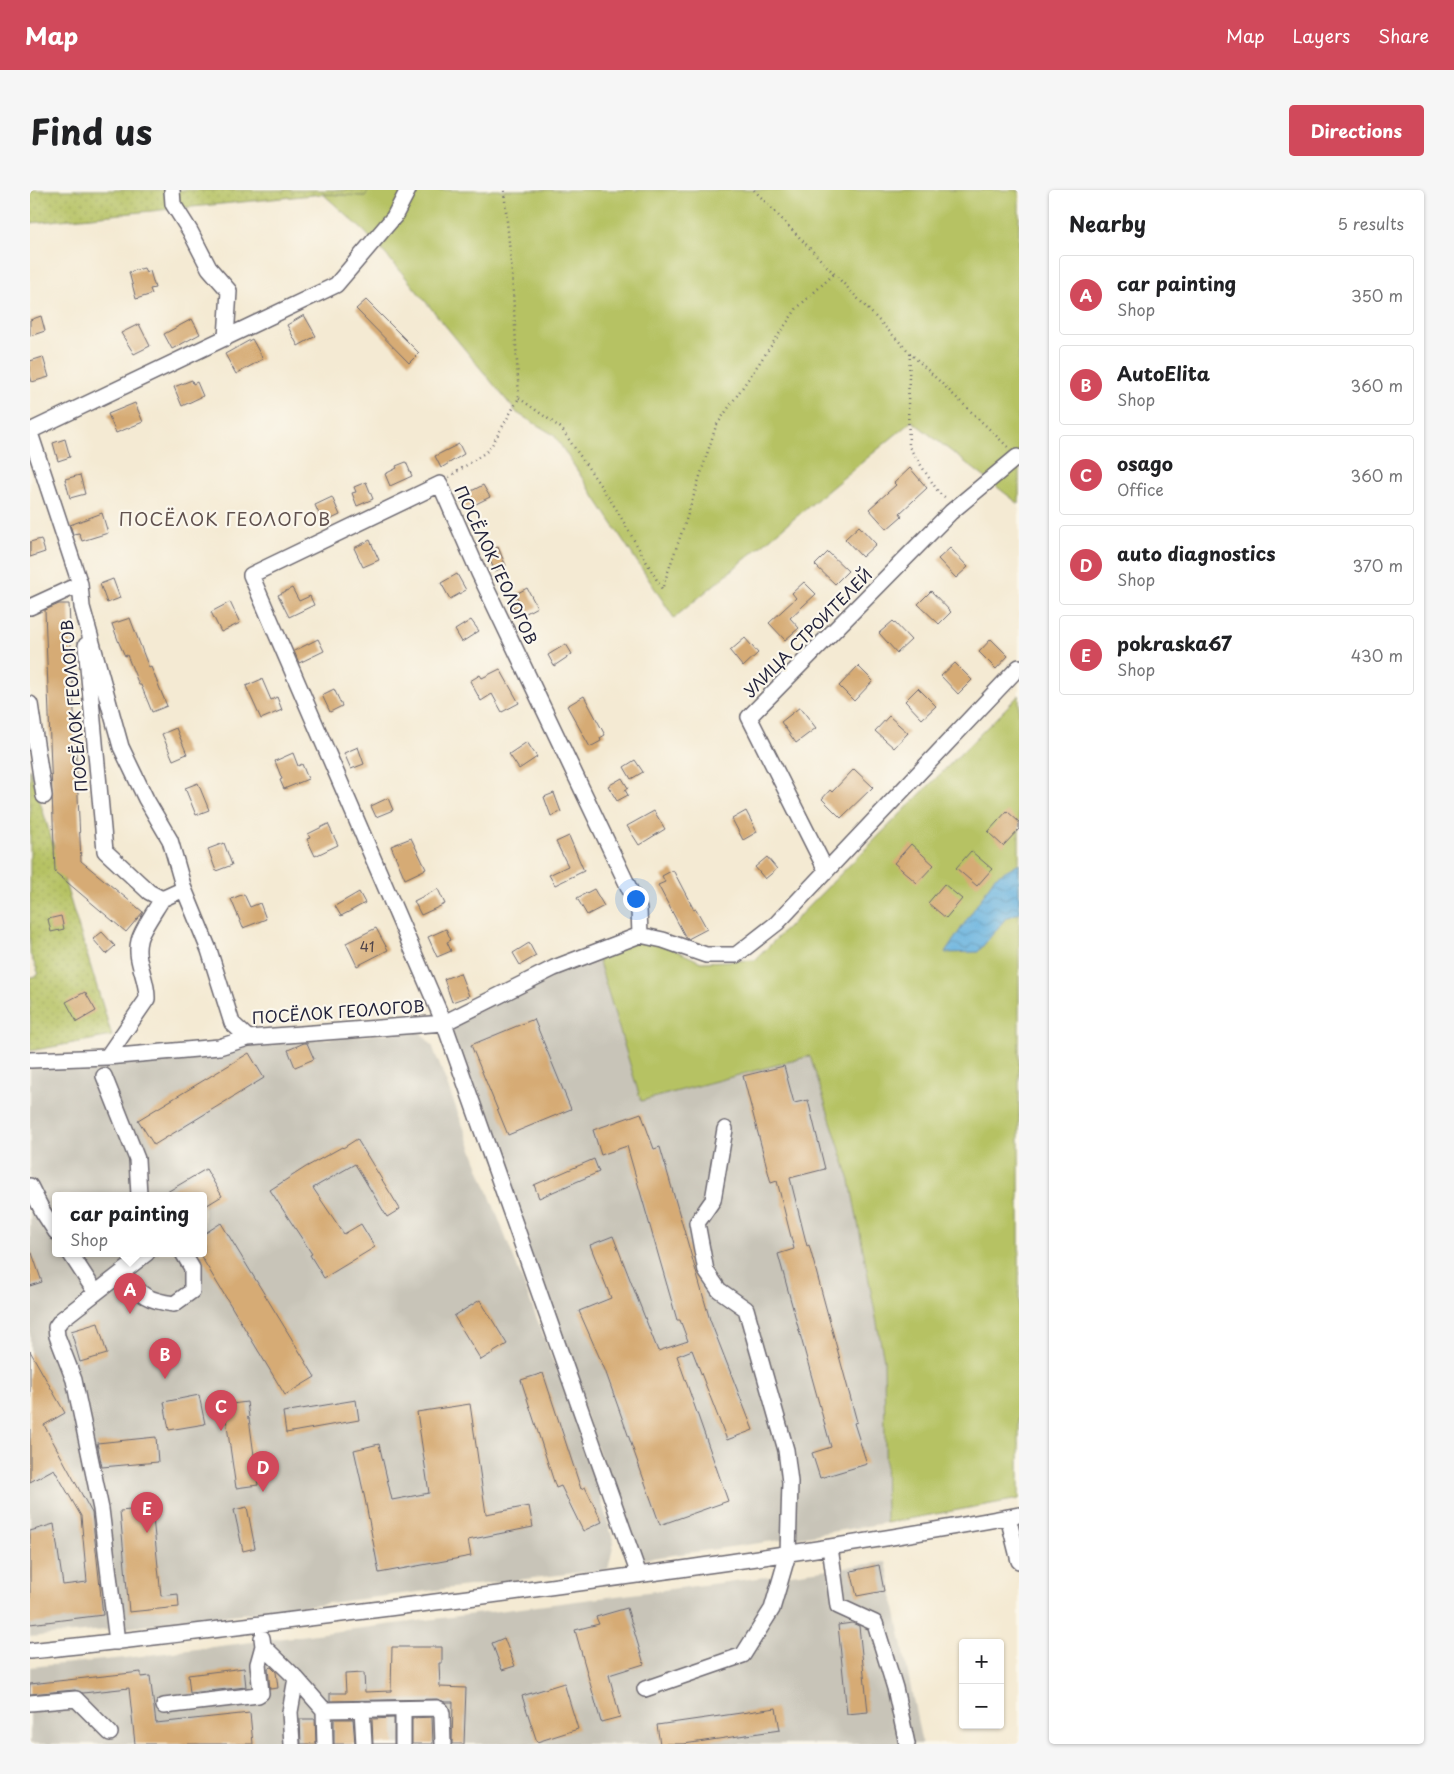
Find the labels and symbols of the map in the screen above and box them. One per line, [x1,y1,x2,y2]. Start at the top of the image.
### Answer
street label: ПОСЁЛОК ГЕОЛОГОВ [450,481,544,648]
district label: ПОСЁЛОК ГЕОЛОГОВ [119,505,331,532]
street label: УЛИЦА СТРОИТЕЛЕЙ [738,563,877,702]
street label: ПОСЁЛОК ГЕОЛОГОВ [54,619,92,793]
your location [623,886,649,912]
house number: 41 [360,936,374,957]
street label: ПОСЁЛОК ГЕОЛОГОВ [251,993,425,1029]
pin: A [114,1273,146,1314]
pin: B [149,1338,181,1379]
pin: C [205,1390,237,1431]
pin: D [247,1451,279,1492]
pin: E [131,1492,163,1533]

